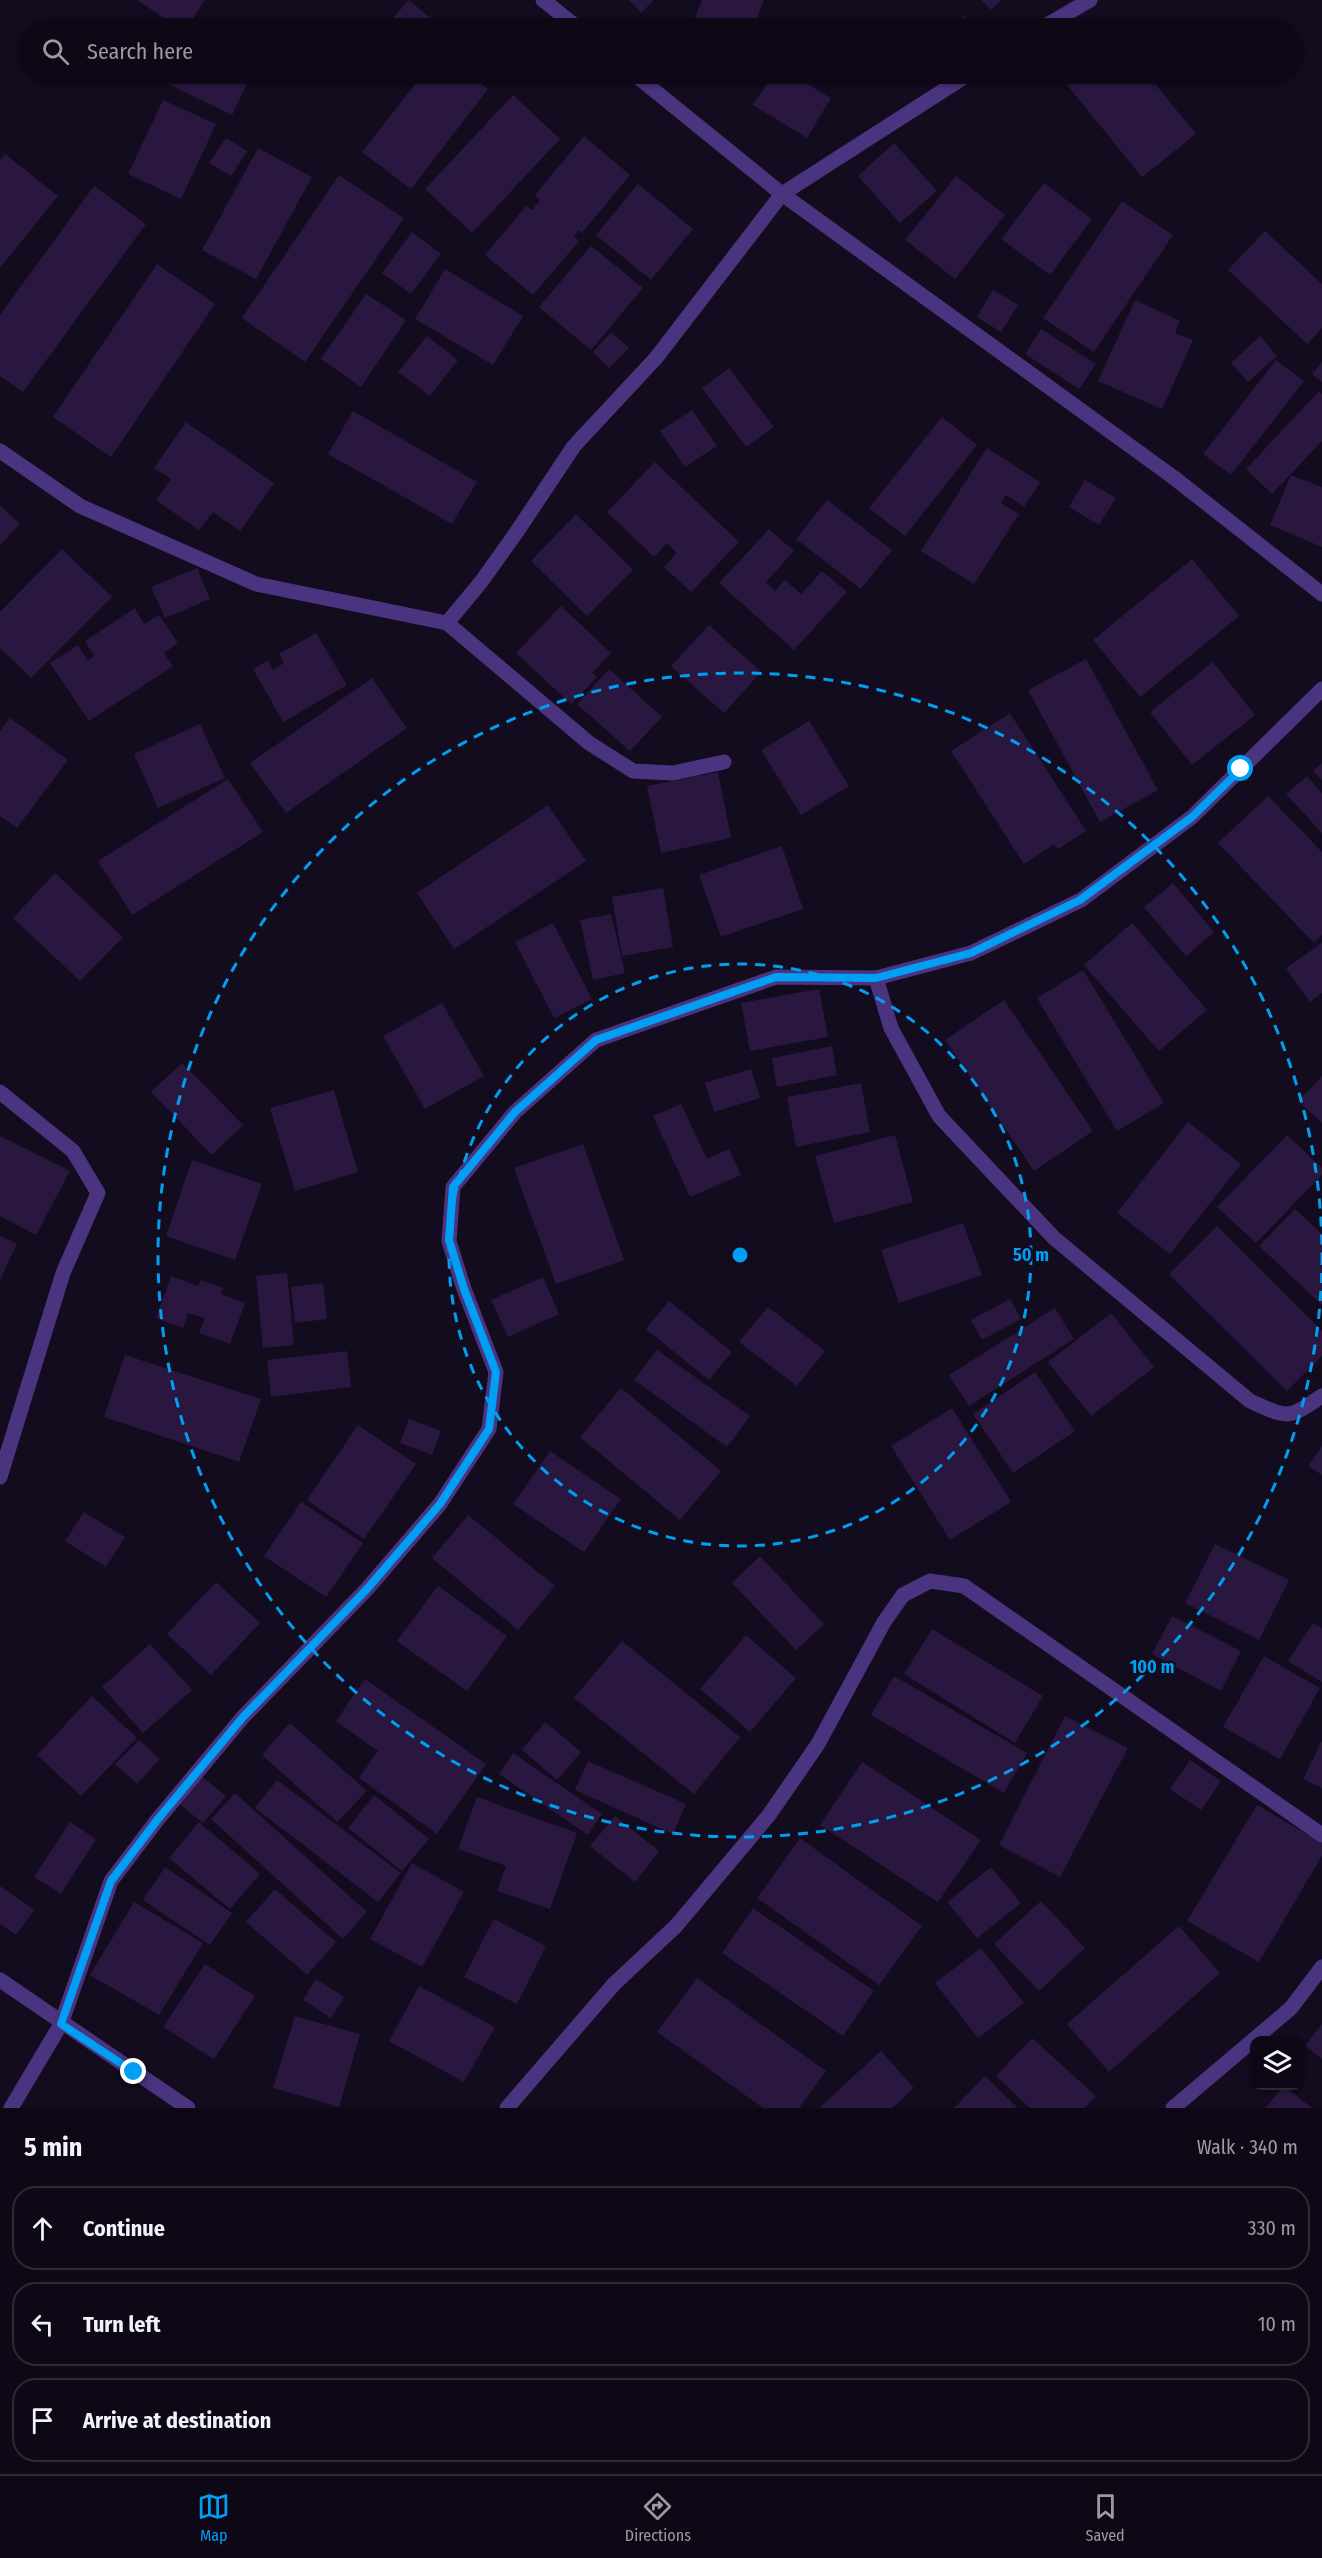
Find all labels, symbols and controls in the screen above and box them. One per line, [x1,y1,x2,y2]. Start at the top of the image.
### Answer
search box [18,18,1304,84]
icon: search [39,35,72,68]
text: Search here [87,38,193,65]
route start [1227,755,1253,781]
text: 50 m [1013,1244,1049,1266]
centre of rings [730,1245,750,1265]
text: 100 m [1130,1656,1174,1678]
map controls [1250,2036,1304,2090]
button: layers [1250,2036,1304,2090]
route end [120,2058,146,2084]
text: 5 min [24,2132,82,2163]
text: Walk · 340 m [1197,2135,1298,2159]
icon: ahead [26,2212,59,2245]
text: Continue [83,2215,165,2242]
text: 330 m [1247,2216,1296,2240]
icon: left [26,2308,59,2341]
text: Turn left [83,2311,161,2338]
text: 10 m [1258,2312,1296,2336]
icon: arrive [26,2404,59,2437]
text: Arrive at destination [83,2407,271,2434]
tab: Map [197,2490,230,2545]
tab: Directions [625,2490,691,2545]
tab: Saved [1086,2490,1125,2545]

